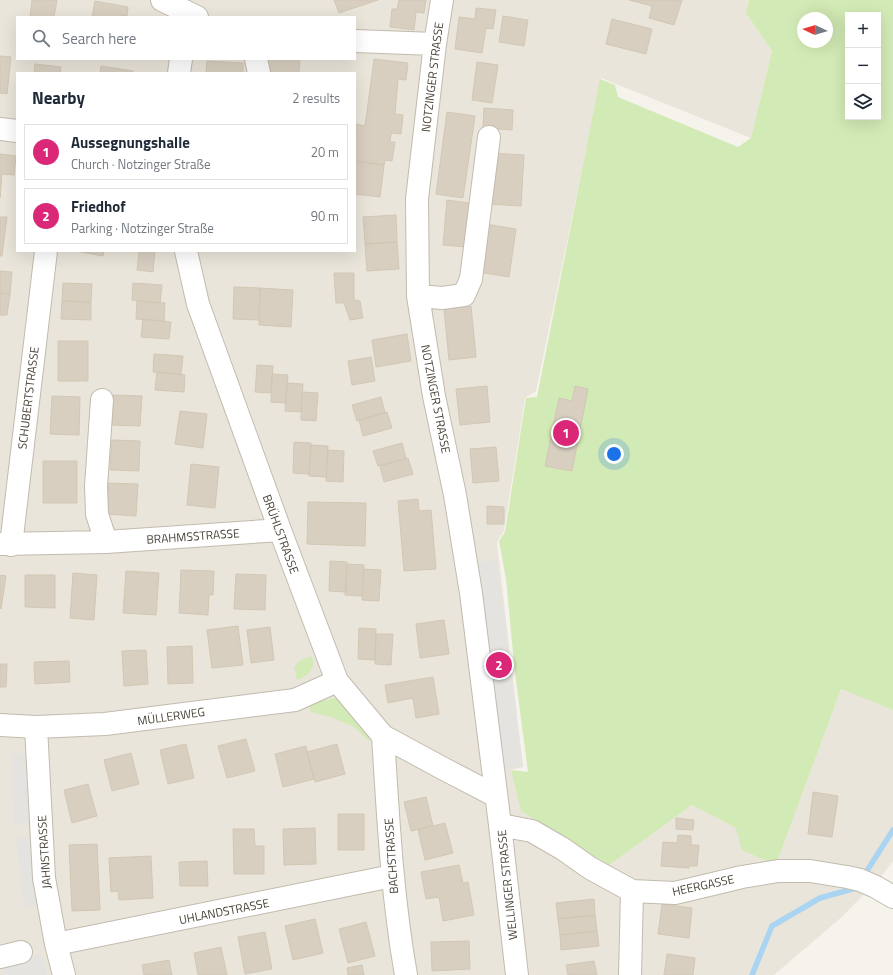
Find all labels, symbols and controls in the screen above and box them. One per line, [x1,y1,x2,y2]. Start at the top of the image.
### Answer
north arrow [797,12,833,48]
map controls [845,12,881,120]
button: + [845,12,881,48]
search box [16,16,356,60]
street label: NOTZINGER STRASSE [416,21,448,133]
icon: search [30,27,52,49]
text: Search here [62,27,136,50]
button: − [845,48,881,84]
button: layers [845,84,881,120]
text: Nearby [32,85,85,111]
text: 2 results [292,88,340,108]
text: Aussegnungshalle [71,131,190,154]
text: 1 [42,142,50,162]
text: 20 m [311,142,339,162]
text: Church · Notzinger Straße [71,154,211,174]
text: Friedhof [71,195,126,218]
text: 2 [42,206,50,226]
text: 90 m [311,206,339,226]
text: Parking · Notzinger Straße [71,218,214,238]
street label: NOTZINGER STRASSE [416,343,456,455]
street label: SCHUBERTSTRASSE [12,345,44,450]
pin: 1 [553,418,579,448]
your location [604,444,624,464]
street label: BRÜHLSTRASSE [258,492,304,577]
street label: BRAHMSSTRASSE [146,523,241,549]
pin: 2 [486,650,512,680]
street label: MÜLLERWEG [136,702,206,730]
street label: JAHNSTRASSE [32,814,56,889]
street label: BACHSTRASSE [379,817,403,894]
street label: WELLINGER STRASSE [492,829,522,941]
street label: HEERGASSE [670,869,736,901]
street label: UHLANDSTRASSE [177,893,271,929]

